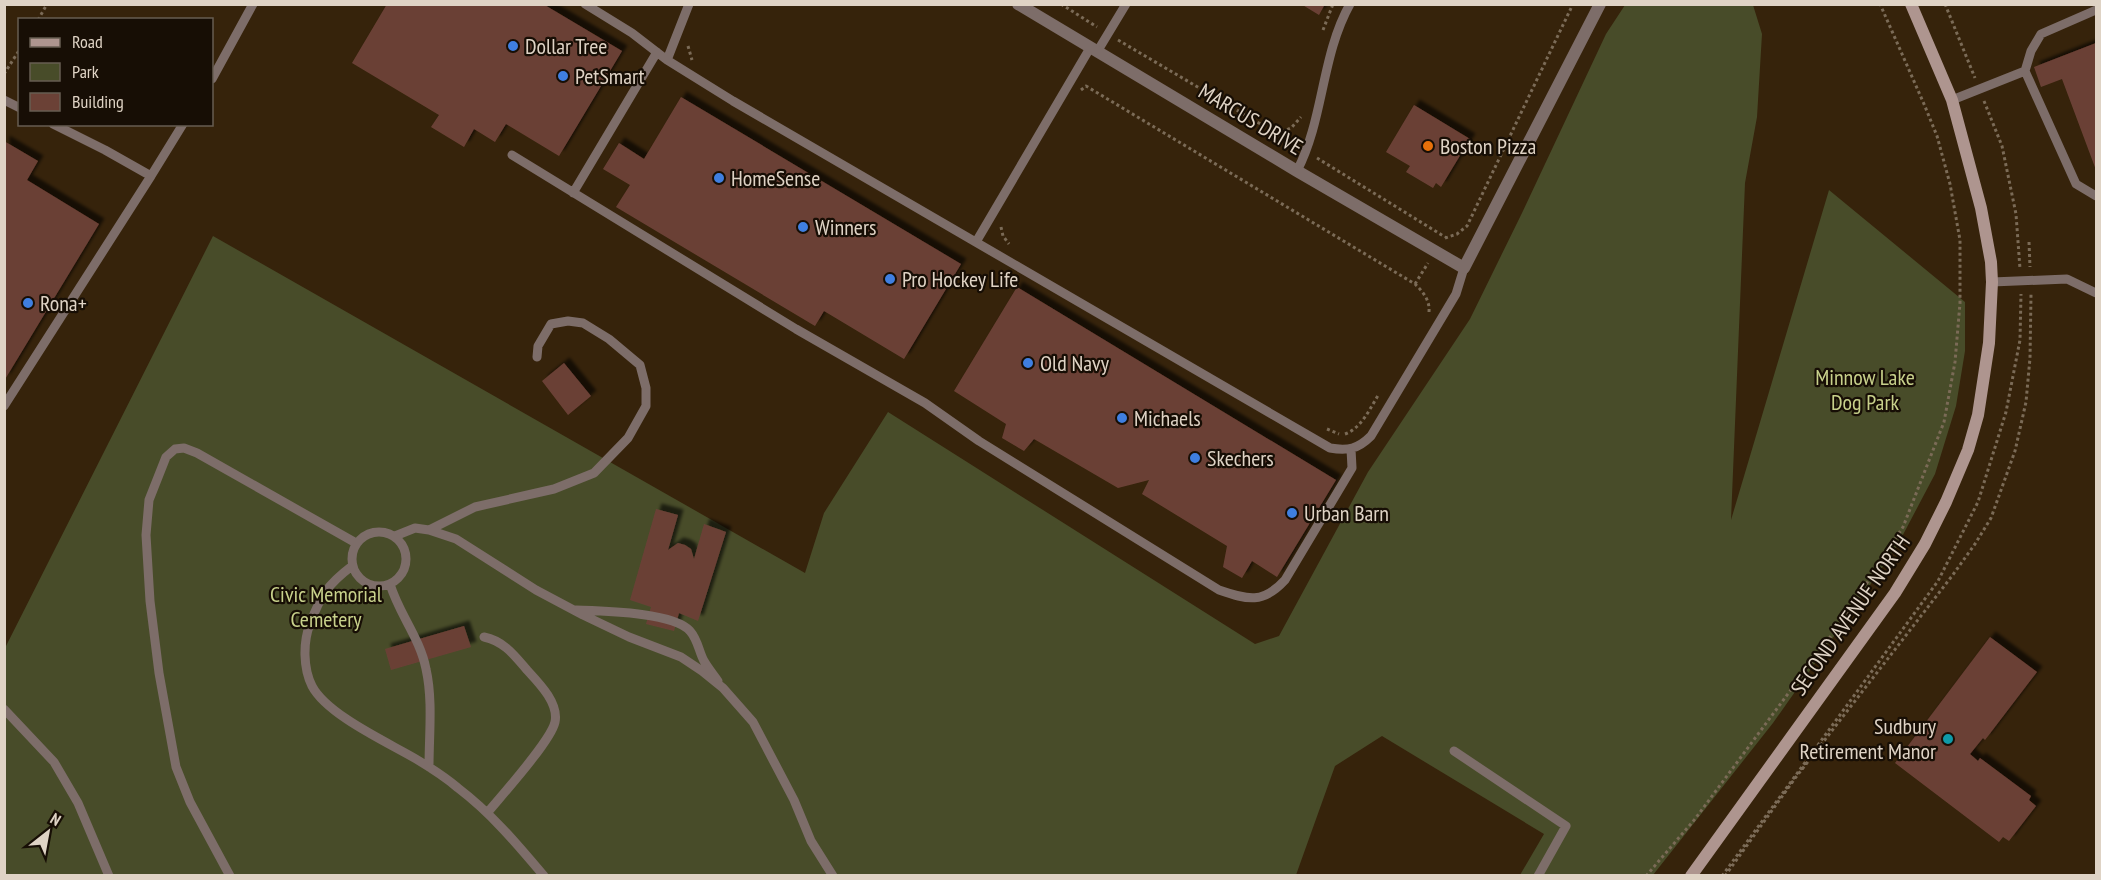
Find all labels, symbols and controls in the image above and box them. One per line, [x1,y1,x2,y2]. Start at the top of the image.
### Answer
legend [18,18,213,126]
text: Road [72,30,103,53]
place label: Dollar Tree [525,32,607,60]
marker: Dollar Tree [506,39,520,53]
text: Park [72,60,99,83]
place label: PetSmart [575,62,645,90]
marker: PetSmart [556,69,570,83]
street label: MARCUS DRIVE [1194,77,1308,161]
text: Building [72,90,124,113]
place label: Boston Pizza [1440,132,1536,160]
marker: Boston Pizza [1421,139,1435,153]
place label: HomeSense [731,164,820,192]
marker: HomeSense [712,171,726,185]
place label: Winners [815,213,876,241]
marker: Winners [796,220,810,234]
place label: Pro Hockey Life [902,265,1018,293]
marker: Pro Hockey Life [883,272,897,286]
place label: Rona+ [40,289,87,317]
marker: Rona+ [21,296,35,310]
place label: Old Navy [1040,349,1110,377]
marker: Old Navy [1021,356,1035,370]
park label: Minnow Lake Dog Park [1815,363,1915,416]
place label: Michaels [1134,404,1201,432]
marker: Michaels [1115,411,1129,425]
place label: Skechers [1207,444,1274,472]
marker: Skechers [1188,451,1202,465]
place label: Urban Barn [1304,499,1389,527]
marker: Urban Barn [1285,506,1299,520]
street label: SECOND AVENUE NORTH [1784,529,1916,701]
park label: Civic Memorial Cemetery [270,580,383,633]
place label: Sudbury Retirement Manor [1799,712,1937,765]
marker: Sudbury Retirement Manor [1941,732,1955,746]
north arrow [18,802,78,862]
text: N [47,808,65,830]

